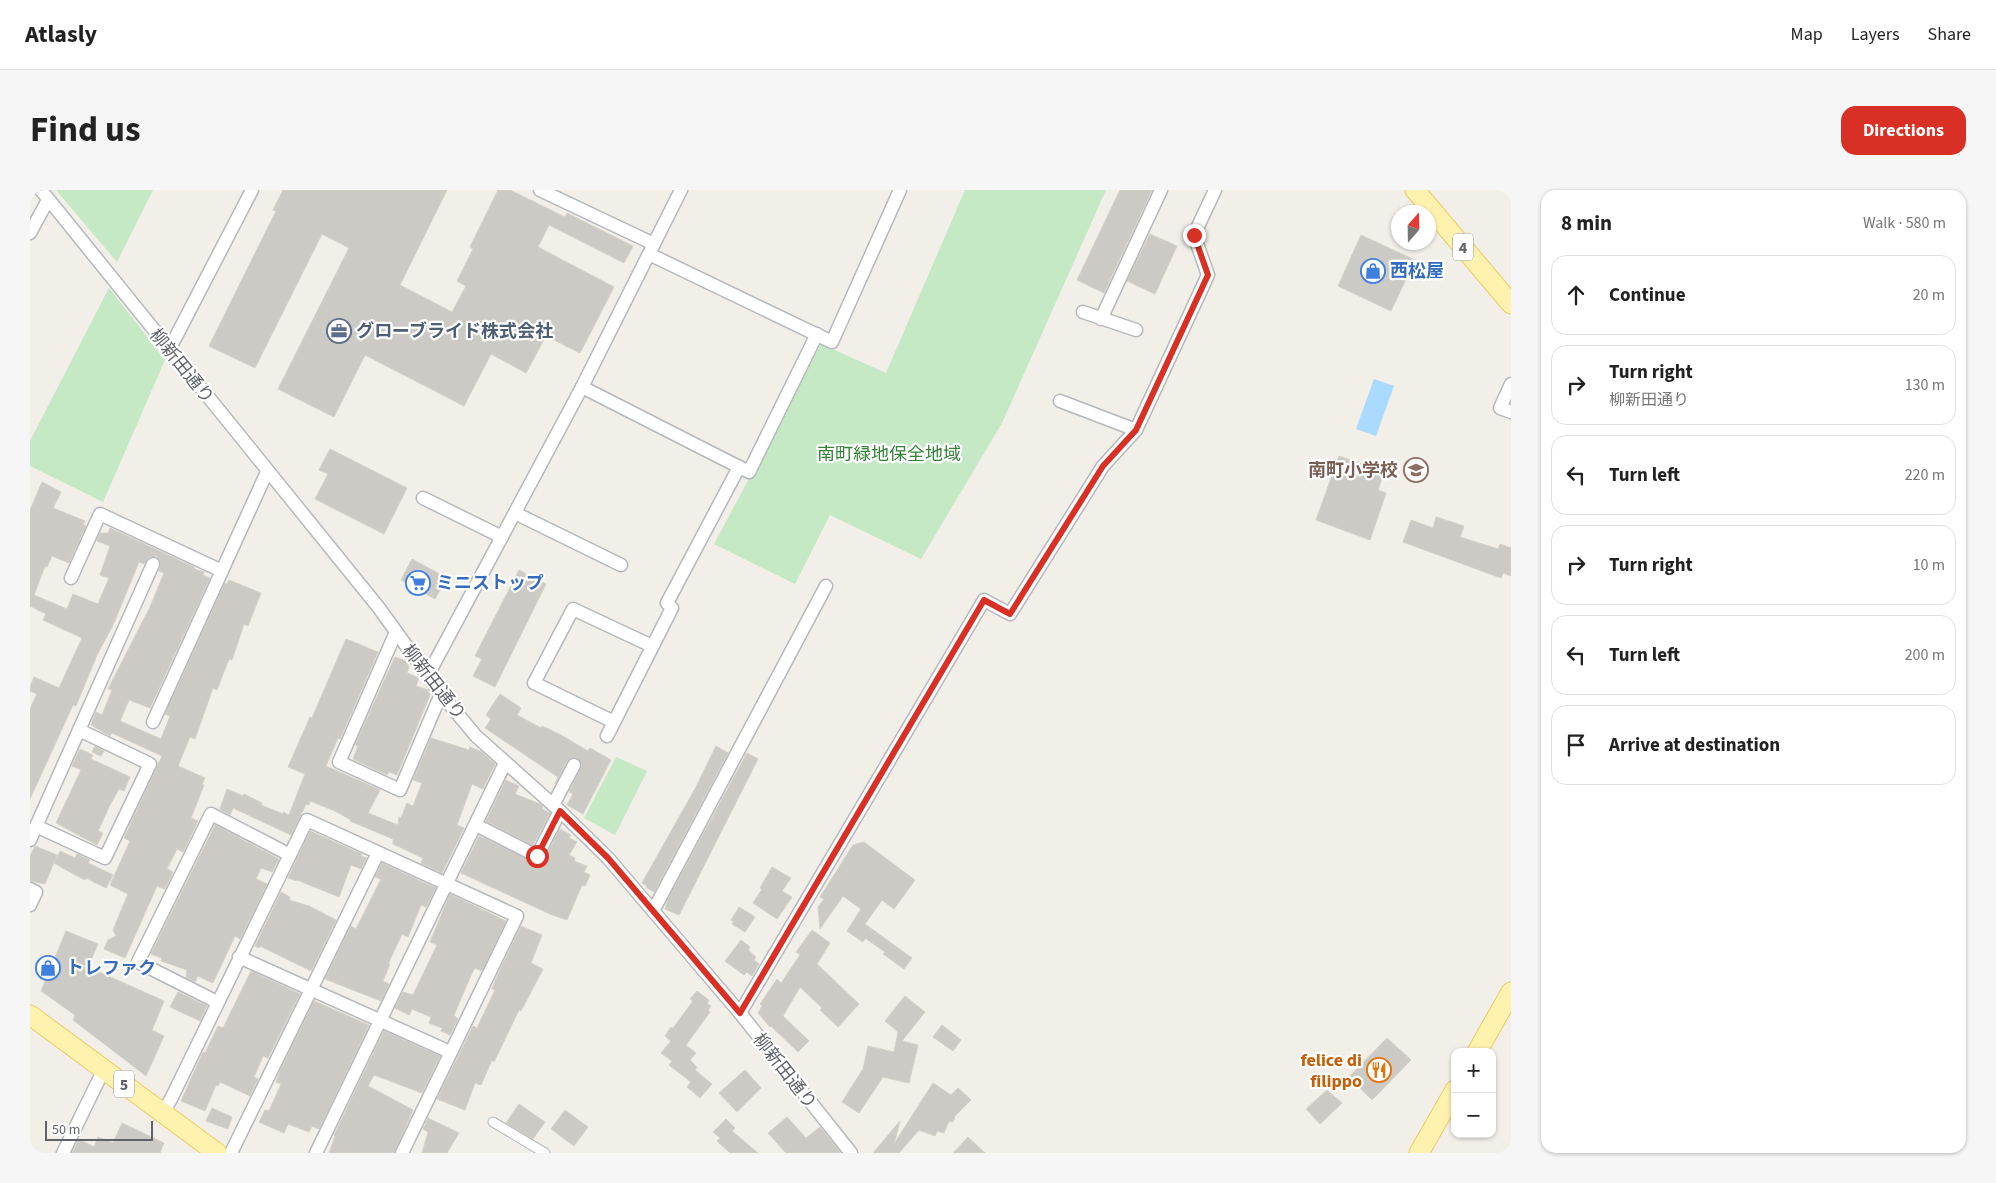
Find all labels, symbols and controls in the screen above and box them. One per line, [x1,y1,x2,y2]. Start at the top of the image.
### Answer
text: Atlasly [25,17,97,52]
text: Map [1791,22,1823,47]
text: Layers [1851,22,1900,47]
text: Share [1928,22,1971,47]
text: Find us [30,105,140,155]
button: Directions [1841,106,1966,155]
north arrow [1391,205,1436,250]
text: 8 min [1561,208,1612,238]
text: Walk · 580 m [1863,212,1946,234]
route end [1183,224,1206,247]
road number: 4 [1453,234,1473,260]
shop icon: 西松屋 [1360,258,1386,284]
place label: 西松屋 [1390,259,1444,284]
icon: ahead [1562,281,1590,309]
text: Continue [1609,282,1686,309]
text: 20 m [1913,284,1945,306]
office icon: グローブライド株式会社 [326,318,352,344]
place label: グローブライド株式会社 [356,319,553,344]
street label: 柳新田通り [144,323,220,409]
text: Turn right [1609,359,1693,386]
icon: right [1562,371,1590,399]
text: 130 m [1905,374,1945,396]
text: 柳新田通り [1609,389,1689,411]
park label: 南町緑地保全地域 [817,442,961,467]
school or university icon: 南町小学校 [1403,457,1429,483]
place label: 南町小学校 [1308,458,1398,483]
icon: left [1562,461,1590,489]
text: Turn left [1609,462,1680,489]
text: 220 m [1905,464,1945,486]
icon: right [1562,551,1590,579]
text: Turn right [1609,552,1693,579]
text: 10 m [1913,554,1945,576]
supermarket icon: ミニストップ [405,570,431,596]
place label: ミニストップ [436,571,544,596]
street label: 柳新田通り [396,639,471,725]
icon: left [1562,641,1590,669]
text: Turn left [1609,642,1680,669]
text: 200 m [1905,644,1945,666]
icon: arrive [1562,731,1590,759]
text: Arrive at destination [1609,732,1780,759]
route start [526,845,549,868]
shop icon: トレファク [35,955,61,981]
place label: トレファク [66,956,156,981]
street label: 柳新田通り [747,1028,822,1114]
place label: felice di filippo [1300,1048,1362,1094]
map controls [1451,1048,1496,1138]
button: + [1451,1048,1496,1093]
restaurant icon: felice di filippo [1366,1057,1392,1083]
road number: 5 [114,1071,134,1098]
button: − [1451,1093,1496,1138]
scale bar [45,1118,152,1141]
text: 50 m [52,1120,80,1140]

